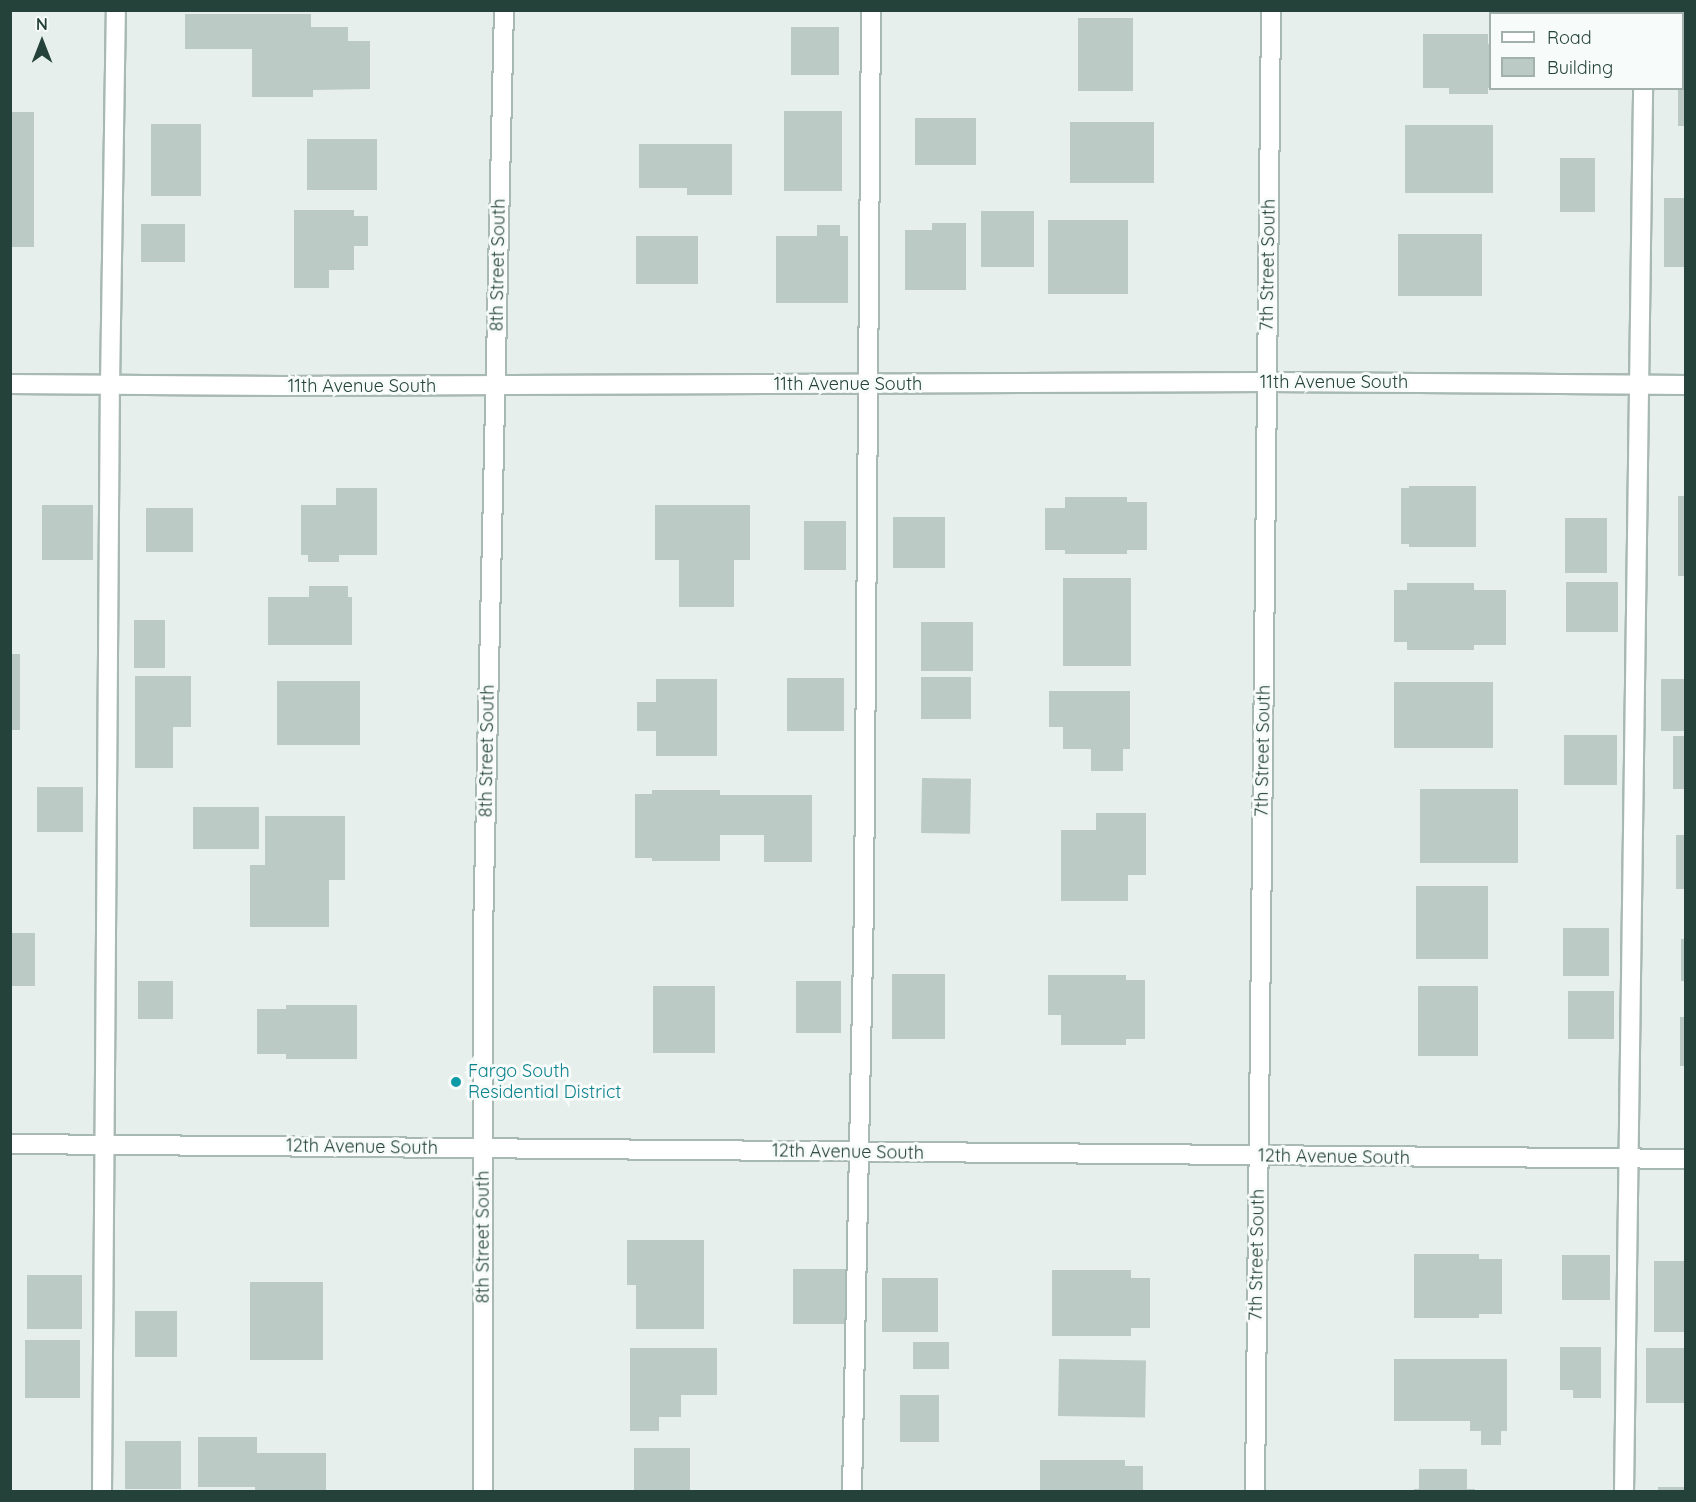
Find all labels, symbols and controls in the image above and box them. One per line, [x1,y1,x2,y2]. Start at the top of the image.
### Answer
north arrow [12,12,72,72]
legend [1489,12,1684,90]
text: N [36,14,48,34]
text: Road [1547,26,1592,49]
text: Building [1547,56,1613,79]
street label: 8th Street South [486,199,510,331]
street label: 7th Street South [1256,199,1280,331]
street label: 11th Avenue South [1260,371,1408,393]
street label: 11th Avenue South [774,373,922,395]
street label: 11th Avenue South [288,375,436,397]
street label: 8th Street South [475,685,499,817]
street label: 7th Street South [1251,685,1275,817]
place label: Fargo South Residential District [468,1061,621,1104]
marker: Fargo South Residential District [449,1075,463,1089]
street label: 12th Avenue South [286,1135,438,1159]
street label: 12th Avenue South [772,1140,924,1164]
street label: 12th Avenue South [1258,1145,1410,1169]
street label: 8th Street South [472,1171,494,1303]
street label: 7th Street South [1245,1189,1269,1321]

